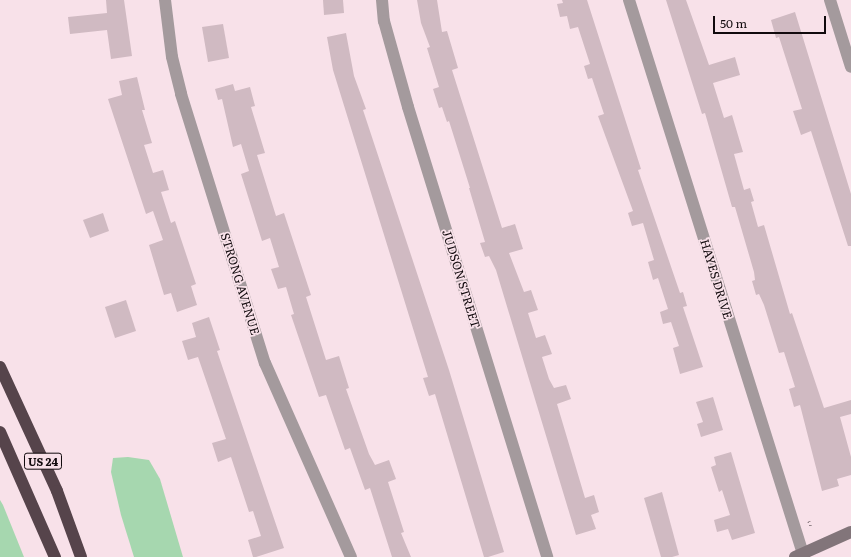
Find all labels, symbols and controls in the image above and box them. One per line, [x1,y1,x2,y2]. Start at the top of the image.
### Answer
scale bar [715,8,828,34]
text: 50 m [720,14,747,32]
street label: JUDSON STREET [439,228,483,330]
street label: STRONG AVENUE [218,231,262,337]
street label: HAYES DRIVE [697,237,735,321]
road number: US 24 [23,452,63,470]

